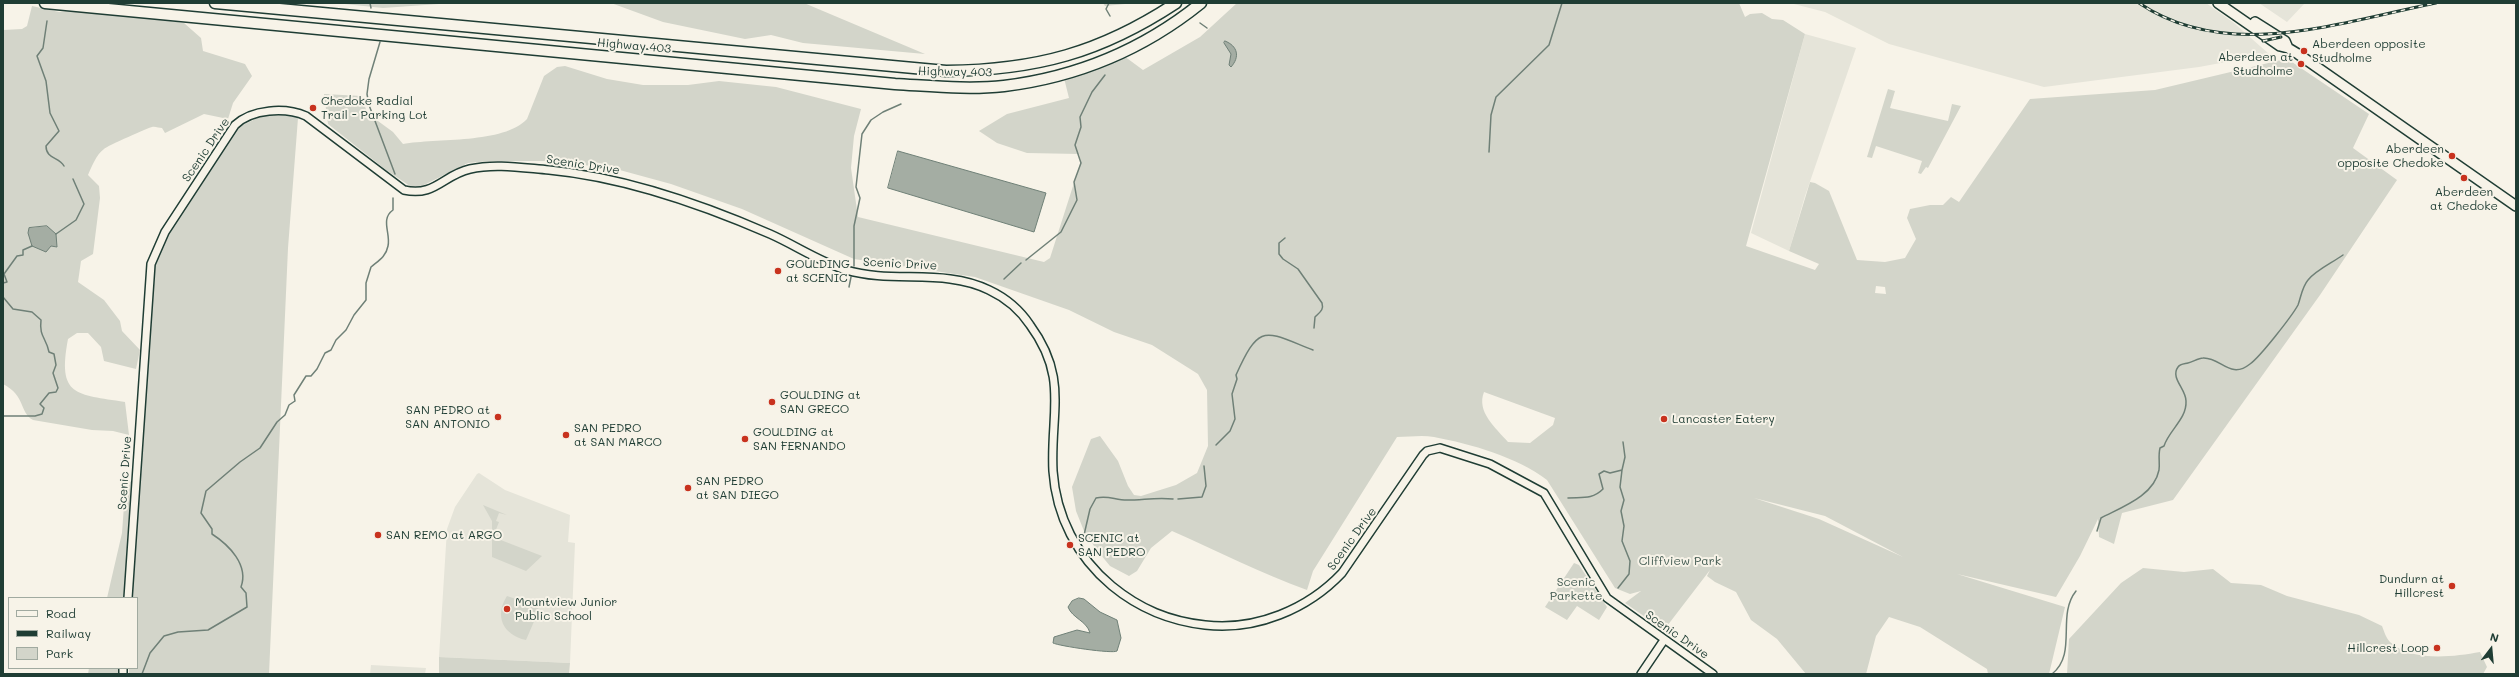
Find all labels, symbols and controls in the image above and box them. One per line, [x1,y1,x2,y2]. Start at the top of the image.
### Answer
street label: Highway 403 [596,36,672,56]
place label: Aberdeen opposite Studholme [2312,37,2426,65]
marker: Aberdeen opposite Studholme [2299,46,2309,56]
place label: Aberdeen at Studholme [2218,50,2293,78]
marker: Aberdeen at Studholme [2296,59,2306,69]
street label: Highway 403 [918,64,992,80]
place label: Chedoke Radial Trail - Parking Lot [321,94,428,122]
marker: Chedoke Radial Trail - Parking Lot [308,103,318,113]
street label: Scenic Drive [179,115,233,185]
place label: Aberdeen opposite Chedoke [2338,142,2444,170]
marker: Aberdeen opposite Chedoke [2447,151,2457,161]
street label: Scenic Drive [545,152,621,178]
marker: Aberdeen at Chedoke [2459,173,2469,183]
place label: Aberdeen at Chedoke [2430,185,2498,213]
street label: Scenic Drive [863,255,937,273]
place label: GOULDING at SCENIC [786,257,850,285]
marker: GOULDING at SCENIC [773,266,783,276]
place label: GOULDING at SAN GRECO [780,388,861,416]
marker: GOULDING at SAN GRECO [767,397,777,407]
place label: SAN PEDRO at SAN ANTONIO [405,403,490,431]
marker: SAN PEDRO at SAN ANTONIO [493,412,503,422]
place label: Lancaster Eatery [1672,412,1775,426]
marker: Lancaster Eatery [1659,414,1669,424]
place label: SAN PEDRO at SAN MARCO [574,421,662,449]
place label: GOULDING at SAN FERNANDO [753,425,846,453]
marker: SAN PEDRO at SAN MARCO [561,430,571,440]
marker: GOULDING at SAN FERNANDO [740,434,750,444]
street label: Scenic Drive [115,436,135,510]
place label: SAN PEDRO at SAN DIEGO [696,474,779,502]
marker: SAN PEDRO at SAN DIEGO [683,483,693,493]
street label: Scenic Drive [1324,505,1380,573]
place label: SAN REMO at ARGO [386,528,502,542]
marker: SAN REMO at ARGO [373,530,383,540]
place label: SCENIC at SAN PEDRO [1078,531,1145,559]
marker: SCENIC at SAN PEDRO [1065,540,1075,550]
park label: Cliffview Park [1639,554,1721,568]
place label: Dundurn at Hillcrest [2379,572,2444,600]
park label: Scenic Parkette [1550,575,1602,603]
marker: Dundurn at Hillcrest [2447,581,2457,591]
place label: Mountview Junior Public School [515,595,617,623]
legend [8,597,138,669]
marker: Mountview Junior Public School [502,604,512,614]
text: Road [46,605,76,621]
street label: Scenic Drive [1642,608,1712,662]
text: Railway [46,625,91,641]
north arrow [2471,629,2511,669]
text: N [2488,629,2501,645]
place label: Hillcrest Loop [2347,641,2429,655]
marker: Hillcrest Loop [2432,643,2442,653]
text: Park [46,645,73,661]

